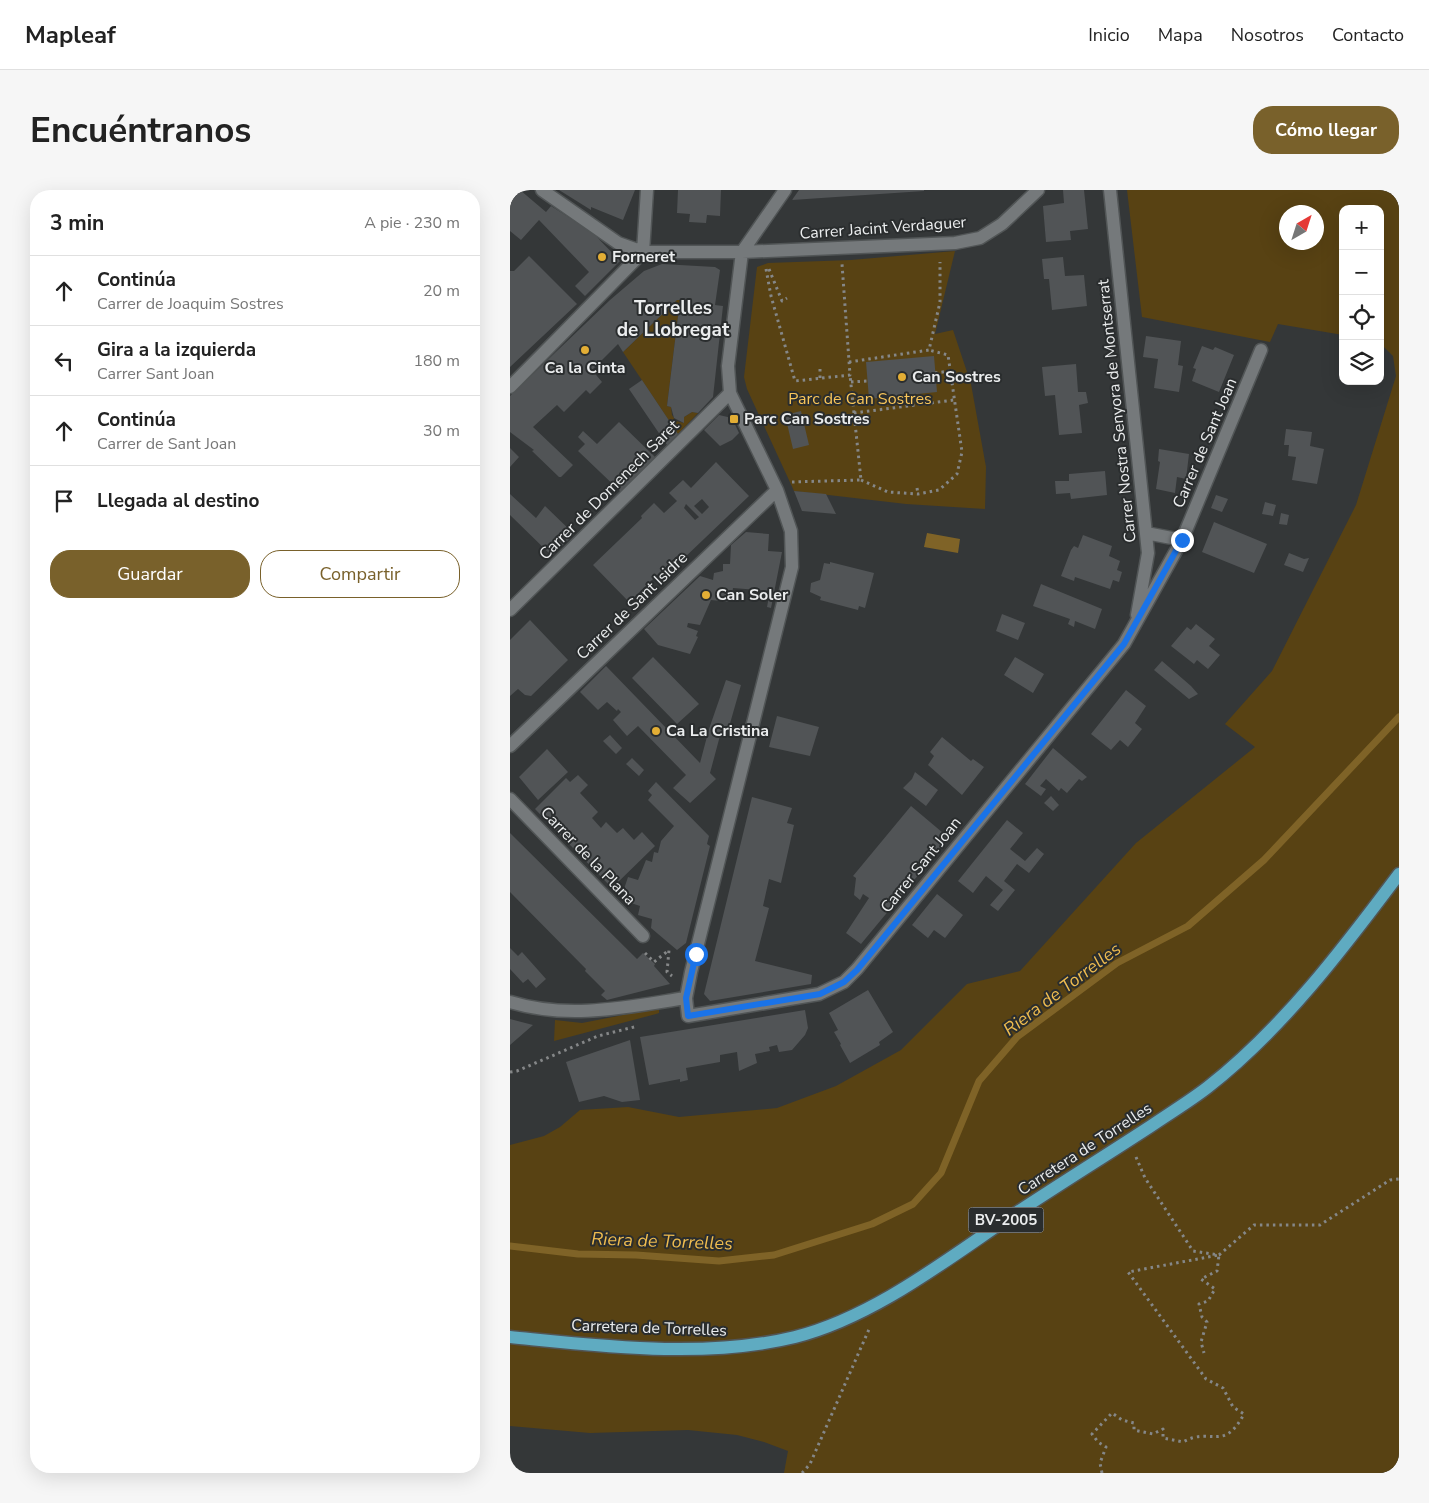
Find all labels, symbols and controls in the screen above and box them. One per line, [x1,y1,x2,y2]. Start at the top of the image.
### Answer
text: Mapleaf [25,19,116,51]
text: Inicio [1088,23,1130,47]
text: Mapa [1158,23,1203,47]
text: Nosotros [1231,23,1304,47]
text: Contacto [1332,23,1404,47]
button: Cómo llegar [1253,106,1399,154]
text: Encuéntranos [30,107,251,154]
north arrow [1279,205,1324,250]
map controls [1339,205,1384,385]
button: + [1339,205,1384,250]
text: 3 min [50,209,104,237]
street label: Carrer Jacint Verdaguer [799,211,967,245]
text: A pie · 230 m [364,212,460,234]
place label: Forneret [612,246,676,268]
button: − [1339,250,1384,295]
marker: Forneret [596,251,608,263]
text: Continúa [97,267,176,293]
icon: ahead [50,277,78,305]
street label: Carrer Nostra Senyora de Montserrat [1092,278,1142,544]
text: 20 m [423,280,460,302]
text: Carrer de Joaquim Sostres [97,293,284,315]
district label: Torrelles de Llobregat [617,295,730,343]
button: locate [1339,295,1384,340]
text: Gira a la izquierda [97,337,256,363]
button: layers [1339,340,1384,385]
marker: Ca la Cinta [579,344,591,356]
icon: left [50,347,78,375]
text: 180 m [413,350,460,372]
place label: Ca la Cinta [544,357,626,379]
text: Carrer Sant Joan [97,363,214,385]
place label: Can Sostres [912,366,1001,388]
marker: Can Sostres [896,371,908,383]
street label: Carrer de Sant Joan [1168,375,1242,511]
park label: Parc de Can Sostres [788,388,932,410]
text: Continúa [97,407,176,433]
place label: Parc Can Sostres [744,408,870,430]
marker: Parc Can Sostres [728,413,740,425]
street label: Carrer de Domenech Saret [534,415,684,565]
icon: ahead [50,417,78,445]
text: 30 m [423,420,460,442]
text: Carrer de Sant Joan [97,433,236,455]
icon: arrive [50,487,78,515]
text: Llegada al destino [97,488,259,514]
route end [1171,529,1194,552]
street label: Carrer de Sant Isidre [572,547,692,665]
button: Guardar [50,550,250,598]
button: Compartir [260,550,460,598]
place label: Can Soler [716,584,789,606]
marker: Can Soler [700,589,712,601]
place label: Ca La Cristina [666,720,769,742]
marker: Ca La Cristina [650,725,662,737]
street label: Carrer de la Plana [535,802,641,910]
street label: Carrer Sant Joan [875,812,967,918]
water label: Riera de Torrelles [998,937,1126,1041]
route start [685,943,708,966]
street label: Carretera de Torrelles [1014,1097,1156,1201]
road number: BV-2005 [968,1208,1044,1232]
water label: Riera de Torrelles [591,1227,733,1255]
street label: Carretera de Torrelles [571,1314,727,1342]

